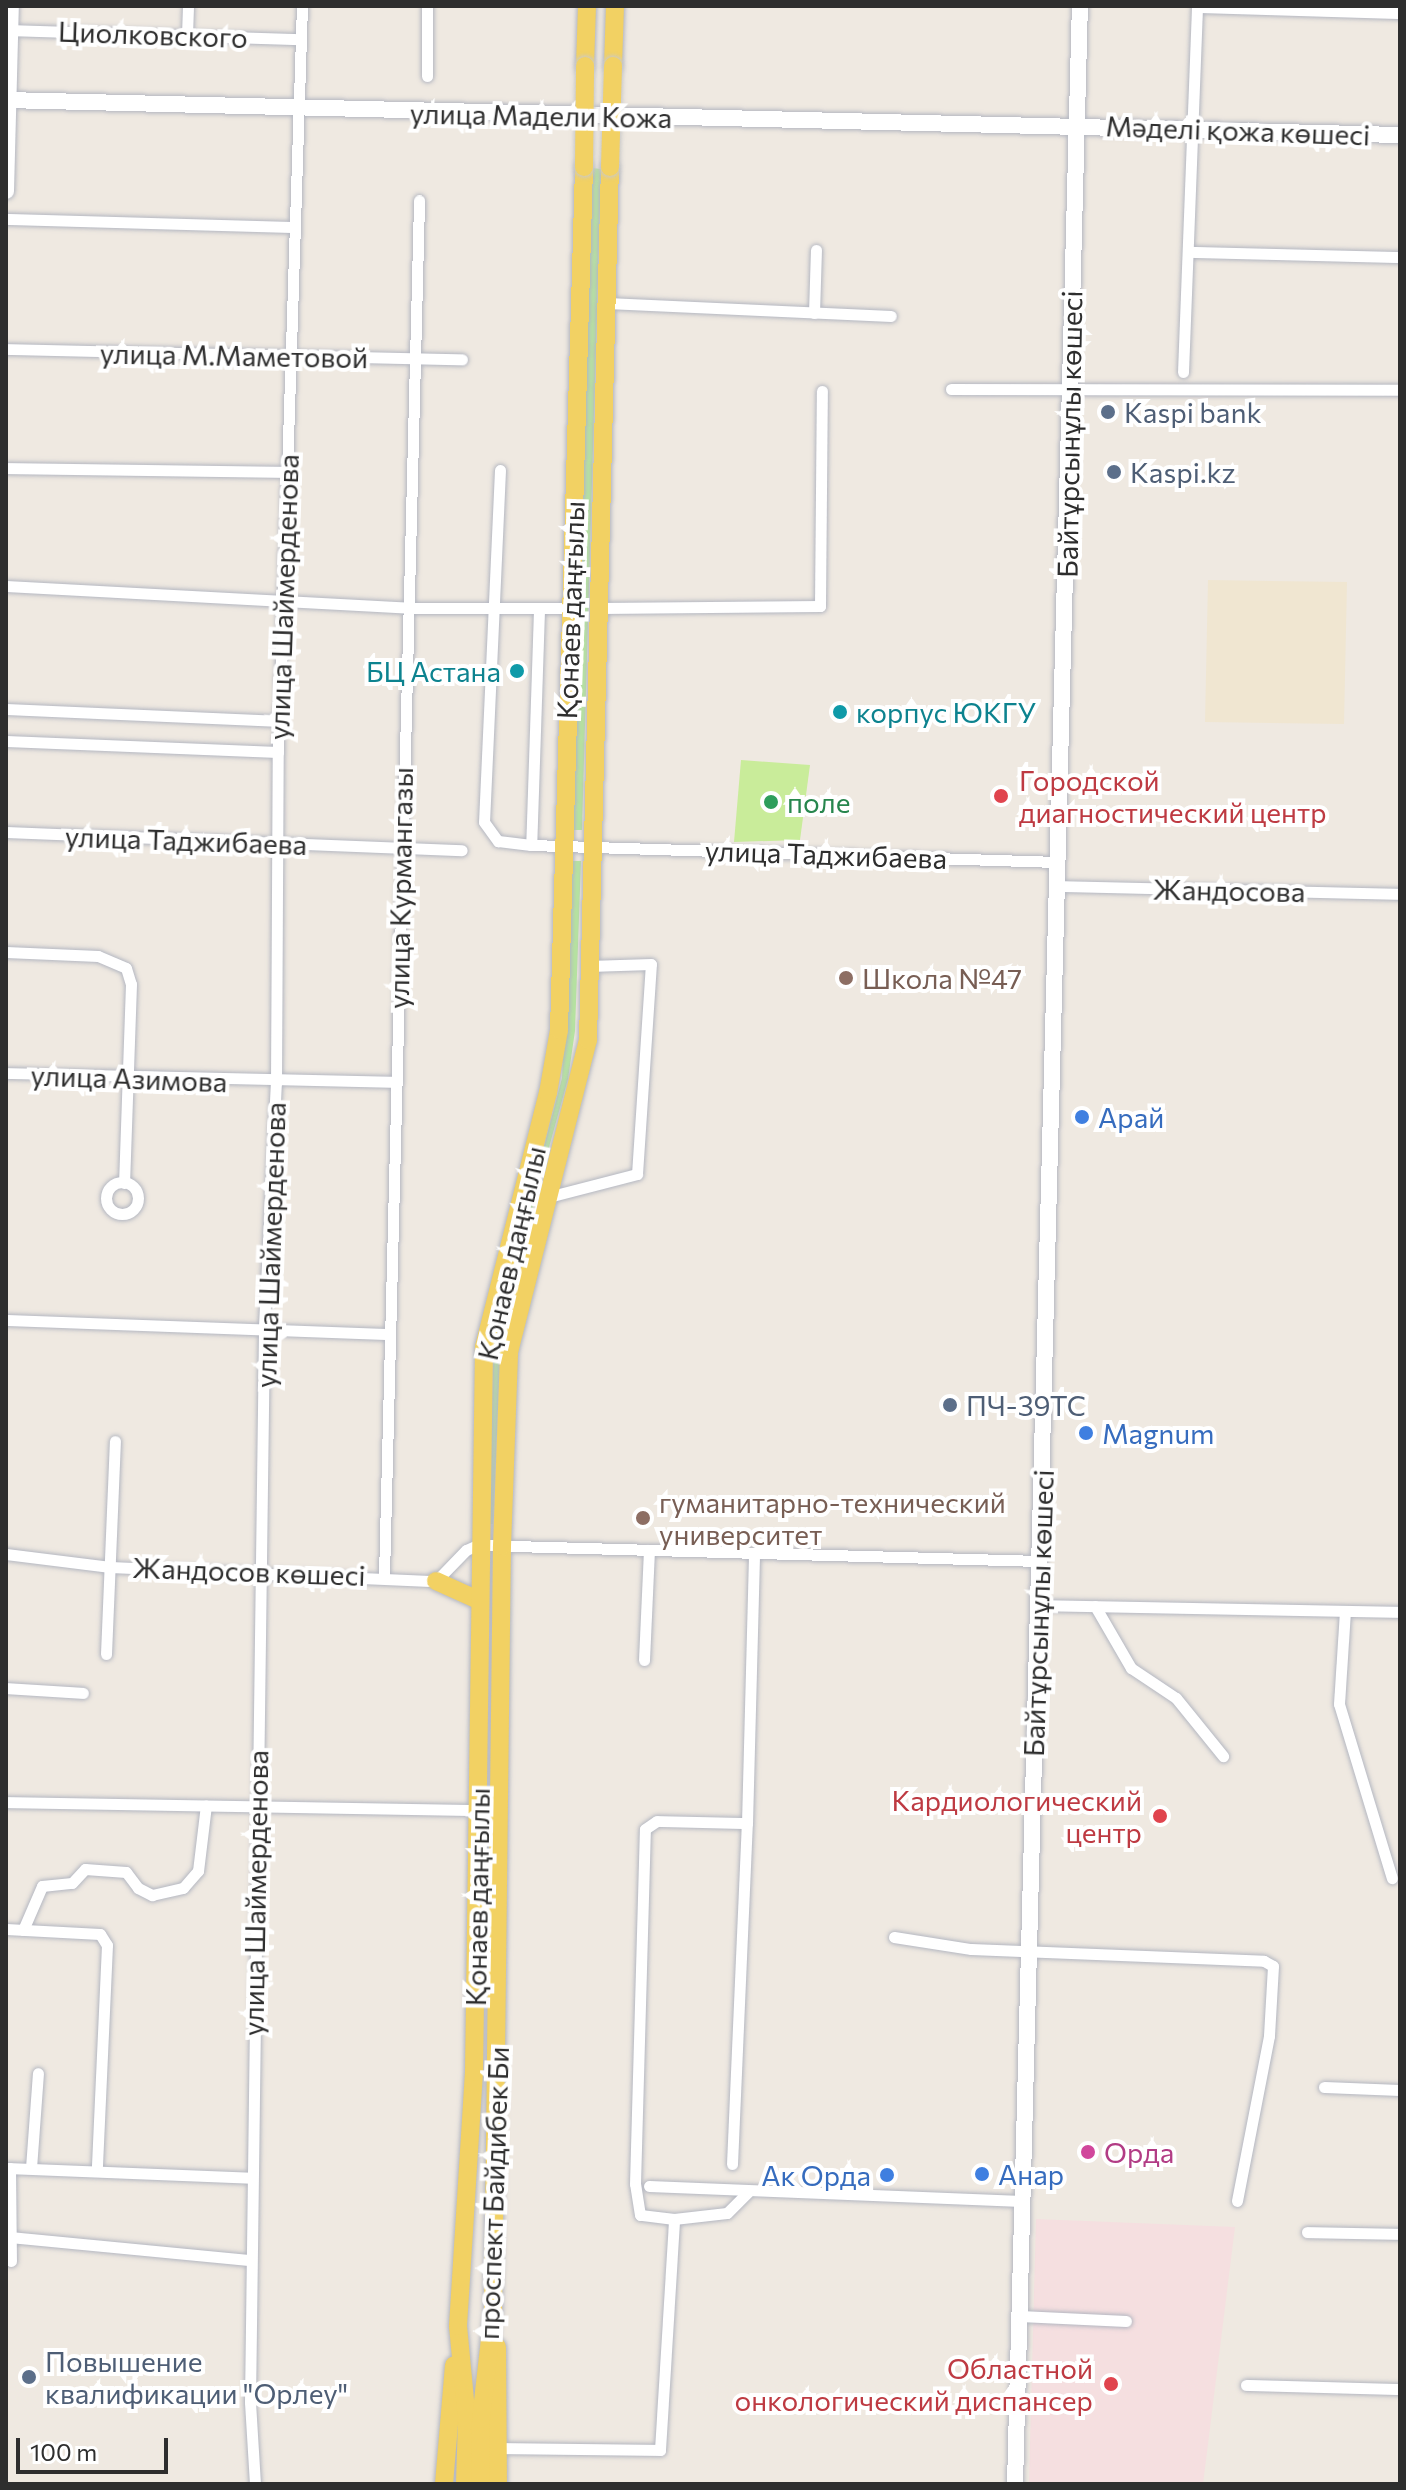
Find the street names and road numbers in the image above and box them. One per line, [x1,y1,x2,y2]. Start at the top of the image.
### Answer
street label: Циолковского [58,14,248,54]
street label: улица Мадели Кожа [410,96,672,134]
street label: Мәделі қожа көшесі [1105,109,1371,151]
street label: Байтұрсынұлы көшесі [1050,290,1088,578]
street label: улица М.Маметовой [100,336,368,374]
street label: улица Шаймерденова [261,453,305,741]
street label: Қонаев даңғылы [549,500,591,720]
street label: улица Курмангазы [381,767,419,1009]
street label: улица Таджибаева [64,819,308,861]
street label: улица Таджибаева [704,833,948,875]
street label: Жандосова [1152,872,1306,908]
street label: улица Азимова [30,1058,228,1098]
street label: улица Шаймерденова [248,1101,292,1389]
street label: Қонаев даңғылы [470,1143,552,1363]
street label: Байтұрсынұлы көшесі [1016,1469,1060,1757]
street label: Жандосов көшесі [132,1550,366,1592]
street label: улица Шаймерденова [236,1750,274,2036]
street label: Қонаев даңғылы [458,1787,496,2007]
street label: проспект Байдибек Би [471,2046,515,2340]

